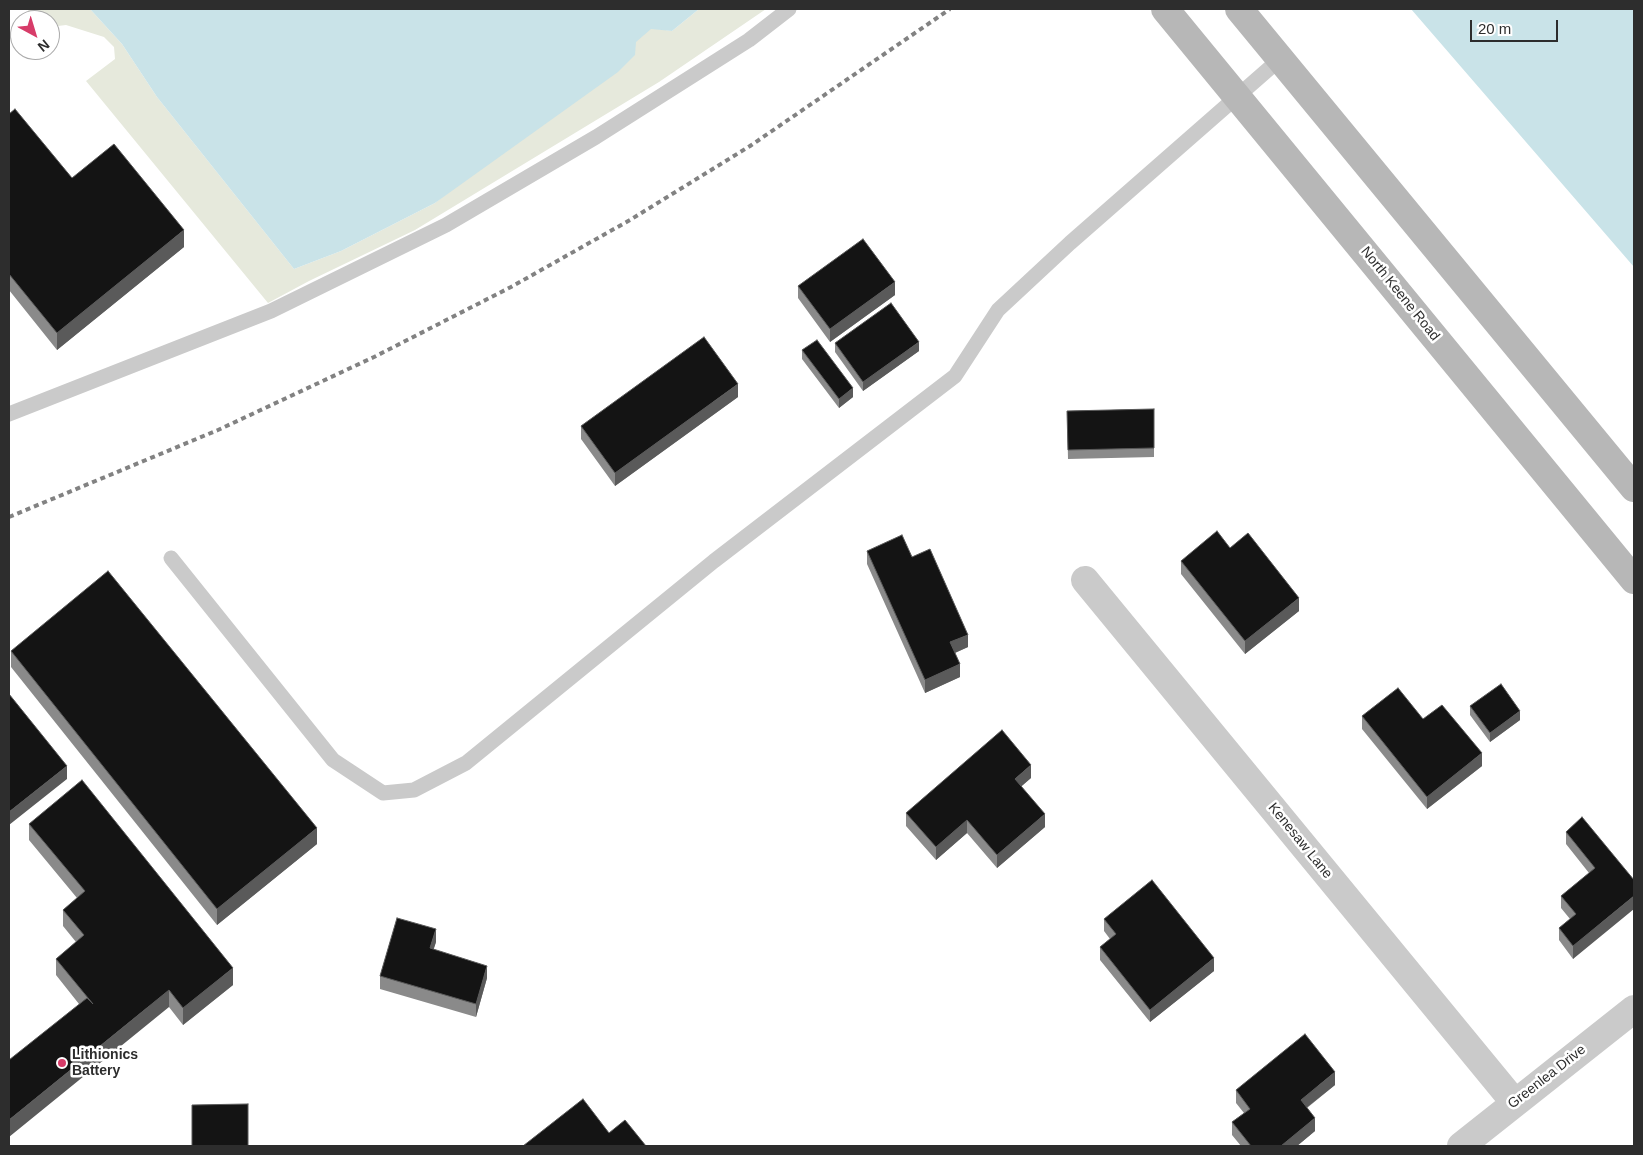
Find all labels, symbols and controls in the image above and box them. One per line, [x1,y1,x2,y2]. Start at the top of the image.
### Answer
north arrow [10,10,60,60]
scale bar [1473,10,1560,42]
text: 20 m [1478,20,1511,37]
text: N [35,36,53,55]
street label: North Keene Road [1357,244,1443,344]
street label: Kenesaw Lane [1264,800,1336,882]
street label: Greenlea Drive [1505,1041,1589,1113]
place label: Lithionics Battery [72,1047,138,1080]
marker: Lithionics Battery [56,1057,68,1069]

